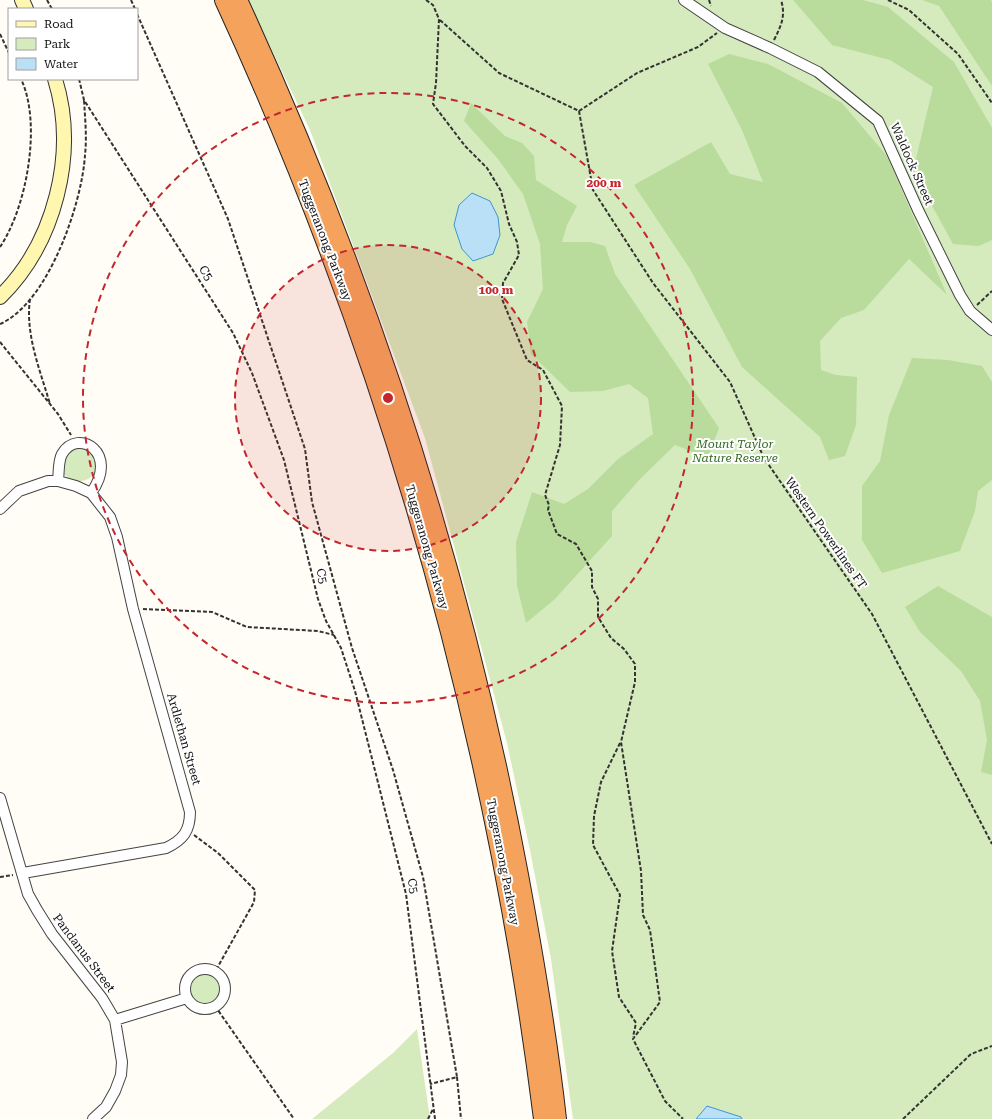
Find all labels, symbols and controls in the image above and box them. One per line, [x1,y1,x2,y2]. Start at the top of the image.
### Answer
legend [8,8,138,80]
text: Road [44,17,74,31]
text: Park [44,37,71,51]
text: Water [44,57,78,71]
street label: Waldock Street [888,121,937,208]
text: 200 m [587,176,622,190]
street label: Tuggeranong Parkway [295,177,355,303]
street label: C5 [196,263,216,283]
text: 100 m [479,283,514,297]
centre of rings [381,391,395,405]
park label: Mount Taylor Nature Reserve [691,437,778,465]
street label: Western Powerlines FT [782,475,870,591]
street label: Tuggeranong Parkway [403,483,452,612]
street label: C5 [313,567,331,585]
street label: Ardlethan Street [164,691,204,787]
street label: Tuggeranong Parkway [484,797,522,927]
street label: C5 [405,877,421,895]
street label: Pandanus Street [50,911,118,995]

